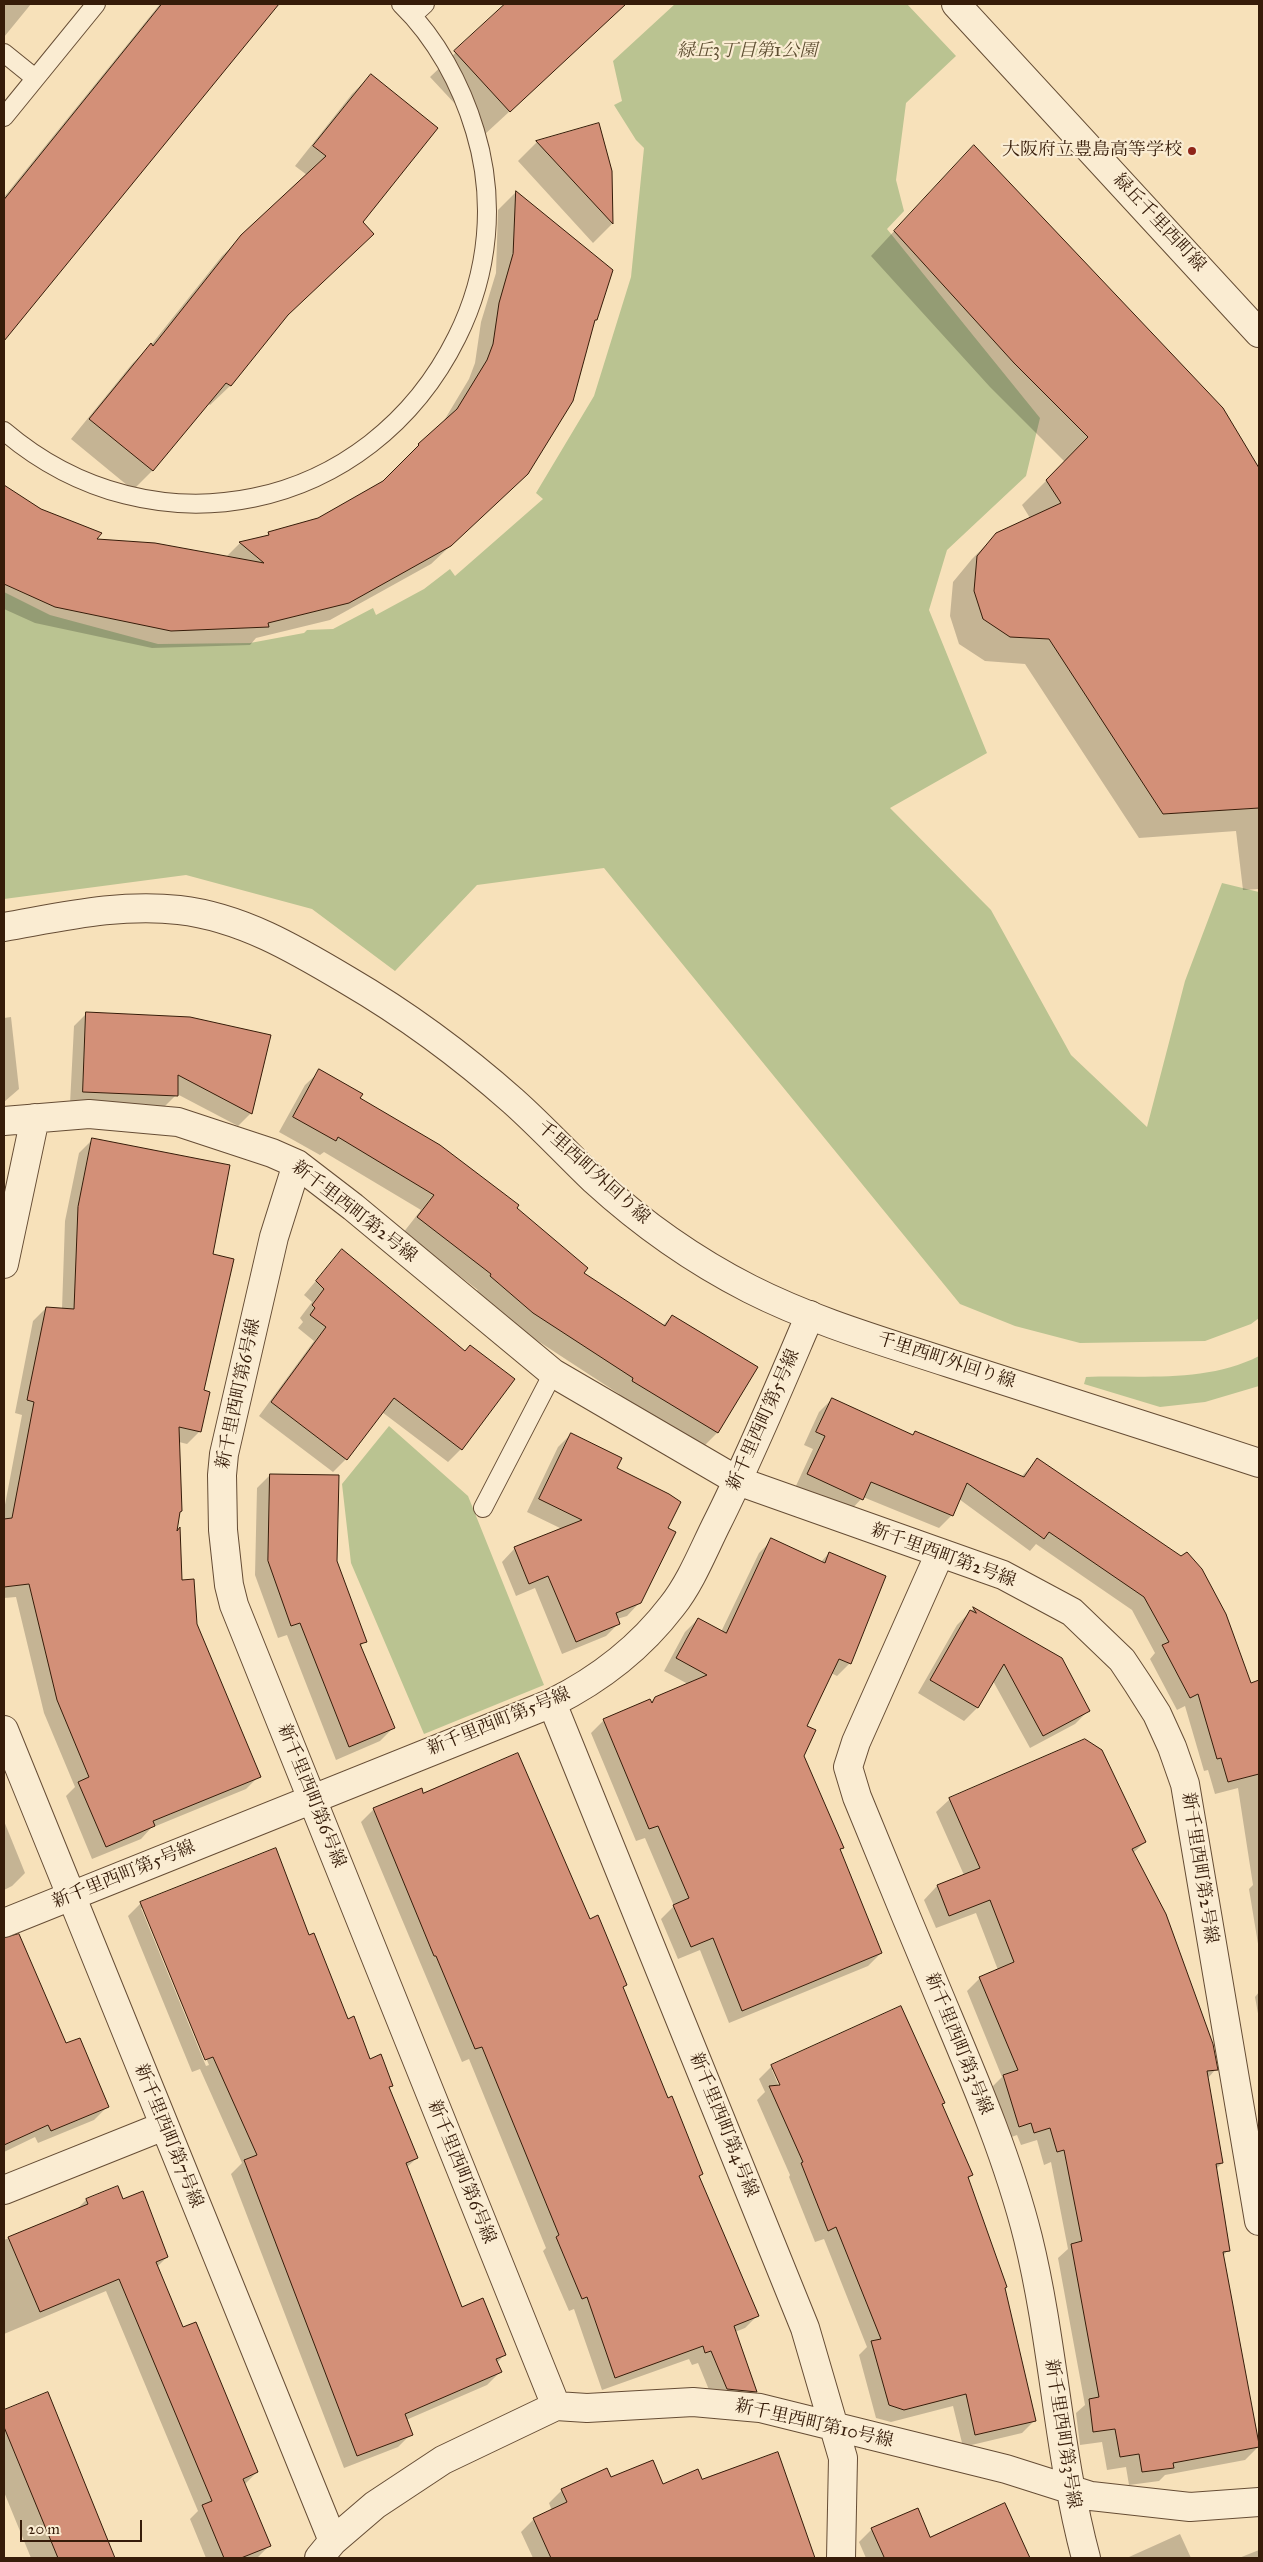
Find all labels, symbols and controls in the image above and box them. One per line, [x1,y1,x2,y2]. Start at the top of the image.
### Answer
park label: 緑丘3丁目第1公園 [677,41,817,63]
place label: 大阪府立豊島高等学校 [1002,140,1182,162]
marker: 大阪府立豊島高等学校 [1186,145,1198,157]
street label: 緑丘千里西町線 [1108,170,1210,276]
street label: 千里西町外回り線 [532,1117,654,1229]
street label: 新千里西町第2号線 [287,1156,421,1268]
street label: 新千里西町第6号線 [213,1317,265,1471]
street label: 千里西町外回り線 [874,1328,1018,1394]
street label: 新千里西町第5号線 [723,1346,805,1494]
street label: 新千里西町第2号線 [867,1520,1019,1592]
street label: 新千里西町第5号線 [424,1683,574,1761]
street label: 新千里西町第6号線 [272,1721,350,1871]
street label: 新千里西町第2号線 [1176,1791,1222,1945]
street label: 新千里西町第5号線 [49,1836,199,1914]
street label: 新千里西町第3号線 [920,1970,996,2118]
street label: 新千里西町第4号線 [684,2050,762,2200]
street label: 新千里西町第7号線 [129,2061,207,2211]
street label: 新千里西町第6号線 [422,2097,500,2247]
street label: 新千里西町第3号線 [1040,2358,1084,2510]
street label: 新千里西町第10号線 [733,2395,895,2453]
scale bar [22,2510,145,2542]
text: 20 m [28,2520,60,2538]

